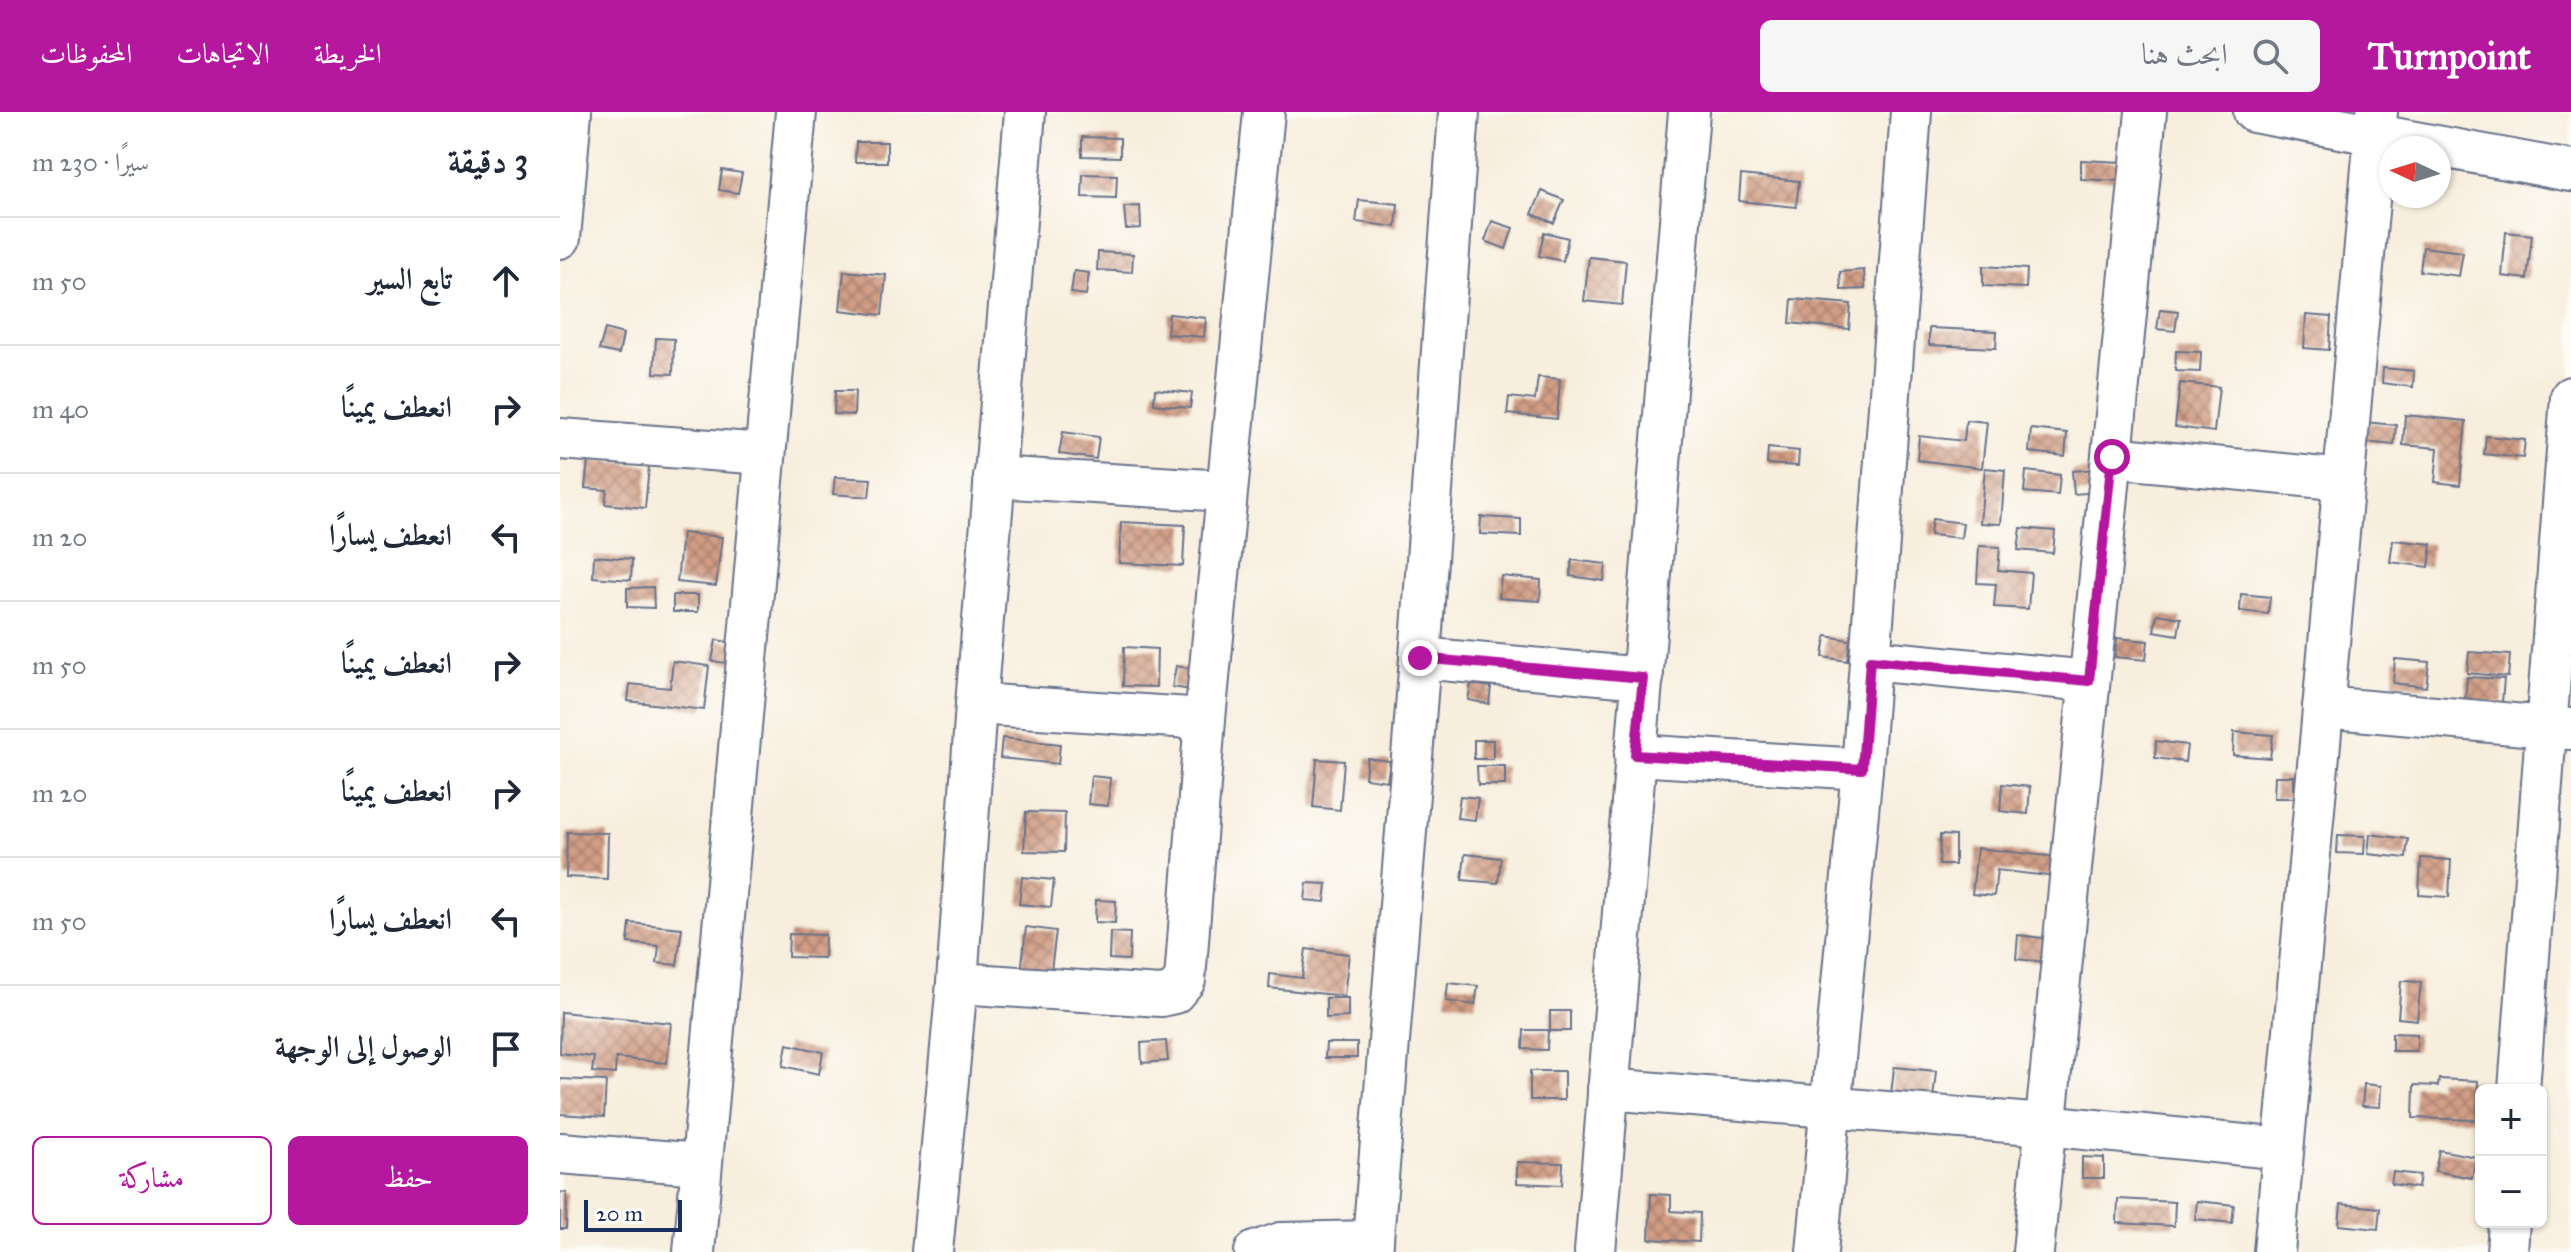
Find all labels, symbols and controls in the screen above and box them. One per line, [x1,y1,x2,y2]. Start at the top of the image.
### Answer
search box [1760,20,2320,92]
text: Turnpoint [2368,33,2531,79]
icon: search [2248,34,2292,78]
text: المحفوظات [40,36,132,71]
text: الاتجاهات [176,36,270,71]
text: الخريطة [314,36,382,71]
text: ابحث هنا [2141,36,2228,72]
north arrow [2379,136,2451,208]
text: 3 دقيقة [448,140,528,181]
text: سيرًا · 230 m [32,146,149,178]
icon: ahead [484,259,528,303]
text: تابع السير [367,261,452,297]
text: 50 m [32,265,87,297]
icon: right [484,387,528,431]
text: انعطف يمينًا [341,389,452,425]
text: 40 m [32,393,89,425]
route start [2094,439,2130,475]
icon: left [484,515,528,559]
text: انعطف يسارًا [329,517,452,553]
text: 20 m [32,521,87,553]
route end [1402,640,1438,676]
icon: right [484,643,528,687]
text: انعطف يمينًا [341,645,452,681]
text: 50 m [32,649,87,681]
icon: right [484,771,528,815]
text: انعطف يمينًا [341,773,452,809]
text: 20 m [32,777,87,809]
icon: left [484,899,528,943]
text: انعطف يسارًا [329,901,452,937]
text: 50 m [32,905,87,937]
icon: arrive [484,1027,528,1071]
text: الوصول إلى الوجهة [275,1029,452,1065]
map controls [2475,1084,2547,1228]
button: + [2475,1084,2547,1156]
button: مشاركة [32,1136,272,1225]
button: حفظ [288,1136,528,1225]
button: − [2475,1156,2547,1228]
scale bar [584,1196,682,1232]
text: 20 m [596,1200,643,1227]

